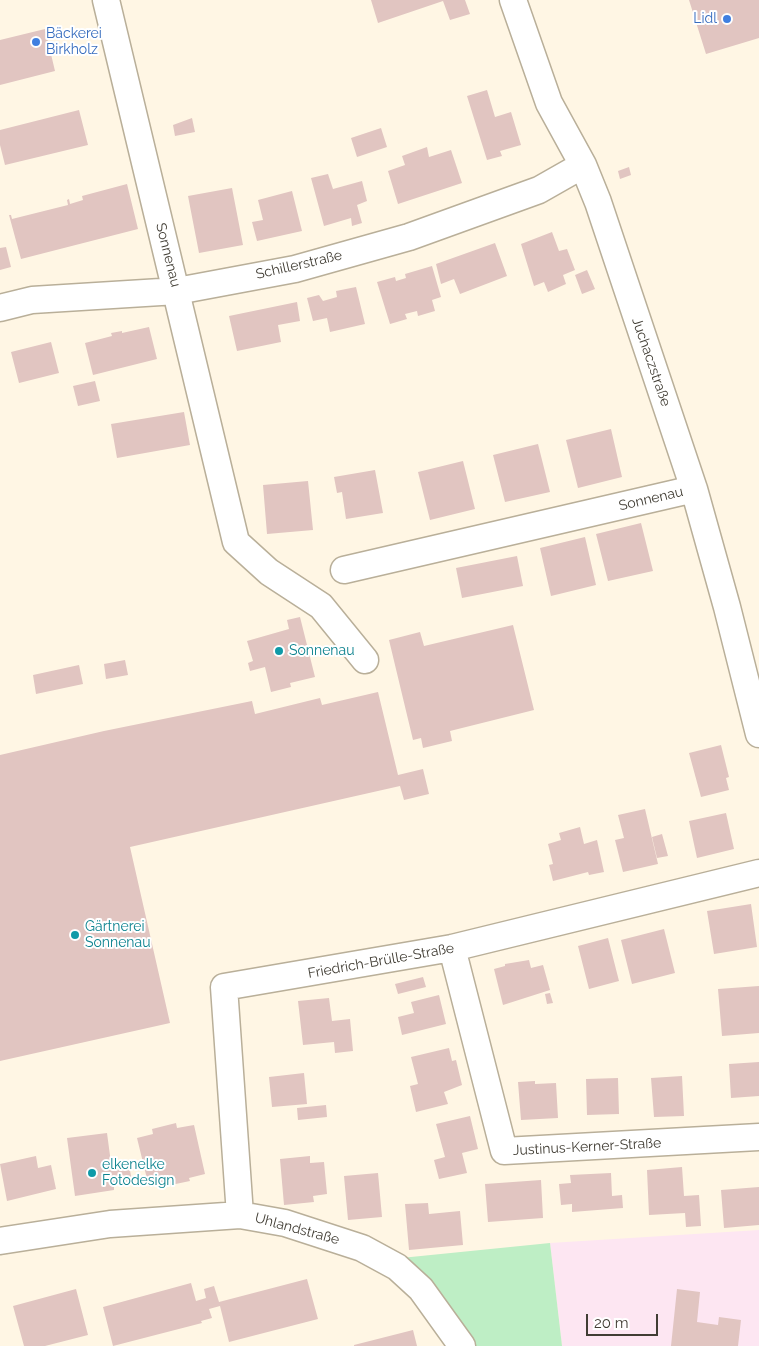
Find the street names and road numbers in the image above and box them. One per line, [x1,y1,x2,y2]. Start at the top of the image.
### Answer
street label: Sonnenau [152,221,184,289]
street label: Schillerstraße [254,247,344,283]
street label: Juchaczstraße [628,315,674,409]
street label: Sonnenau [617,483,685,515]
street label: Friedrich-Brülle-Straße [307,940,455,982]
street label: Justinus-Kerner-Straße [512,1135,662,1159]
street label: Uhlandstraße [253,1210,341,1248]

